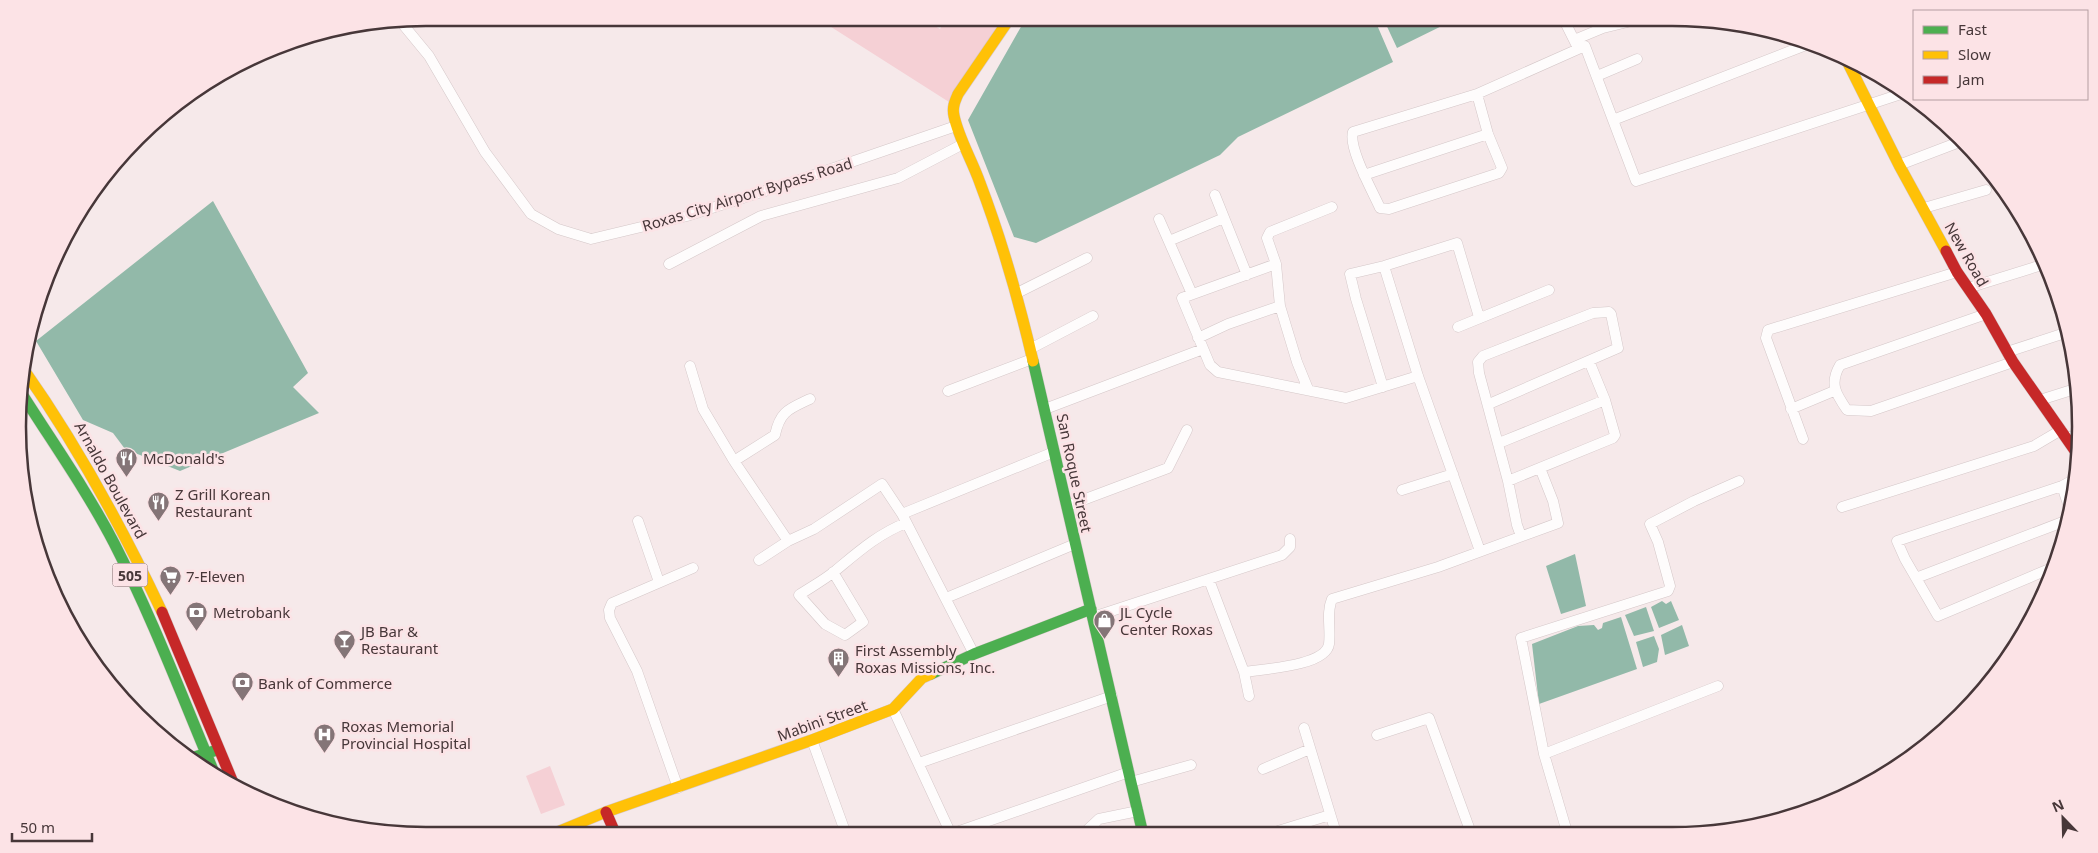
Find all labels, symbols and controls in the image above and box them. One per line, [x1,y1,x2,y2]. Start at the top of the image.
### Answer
legend [1913,10,2088,100]
text: Fast [1958,19,1987,39]
text: Slow [1958,44,1991,64]
text: Jam [1956,69,1985,89]
street label: Roxas City Airport Bypass Road [640,152,854,236]
street label: New Road [1941,218,1993,290]
street label: San Roque Street [1053,412,1097,535]
street label: Arnaldo Boulevard [71,418,151,542]
restaurant icon: McDonald's [115,446,139,477]
place label: McDonald's [143,448,225,468]
place label: Z Grill Korean Restaurant [175,484,271,521]
restaurant icon: Z Grill Korean Restaurant [147,491,171,522]
road number: 505 [112,564,148,586]
supermarket icon: 7-Eleven [158,564,182,595]
place label: 7-Eleven [186,566,245,586]
bank icon: Metrobank [185,600,209,631]
place label: Metrobank [213,602,290,622]
place label: JL Cycle Center Roxas [1118,602,1213,639]
shop icon: JL Cycle Center Roxas [1092,609,1116,640]
place label: JB Bar & Restaurant [359,621,439,658]
bar icon: JB Bar & Restaurant [333,628,357,659]
place label: First Assembly Roxas Missions, Inc. [855,640,995,677]
building icon: First Assembly Roxas Missions, Inc. [827,647,851,678]
bank icon: Bank of Commerce [230,671,254,702]
place label: Bank of Commerce [258,673,392,693]
street label: Mabini Street [774,694,870,745]
place label: Roxas Memorial Provincial Hospital [341,716,471,753]
hospital icon: Roxas Memorial Provincial Hospital [313,723,337,754]
north arrow [2038,793,2088,843]
text: N [2049,795,2067,817]
scale bar [12,810,92,842]
text: 50 m [20,817,55,837]

